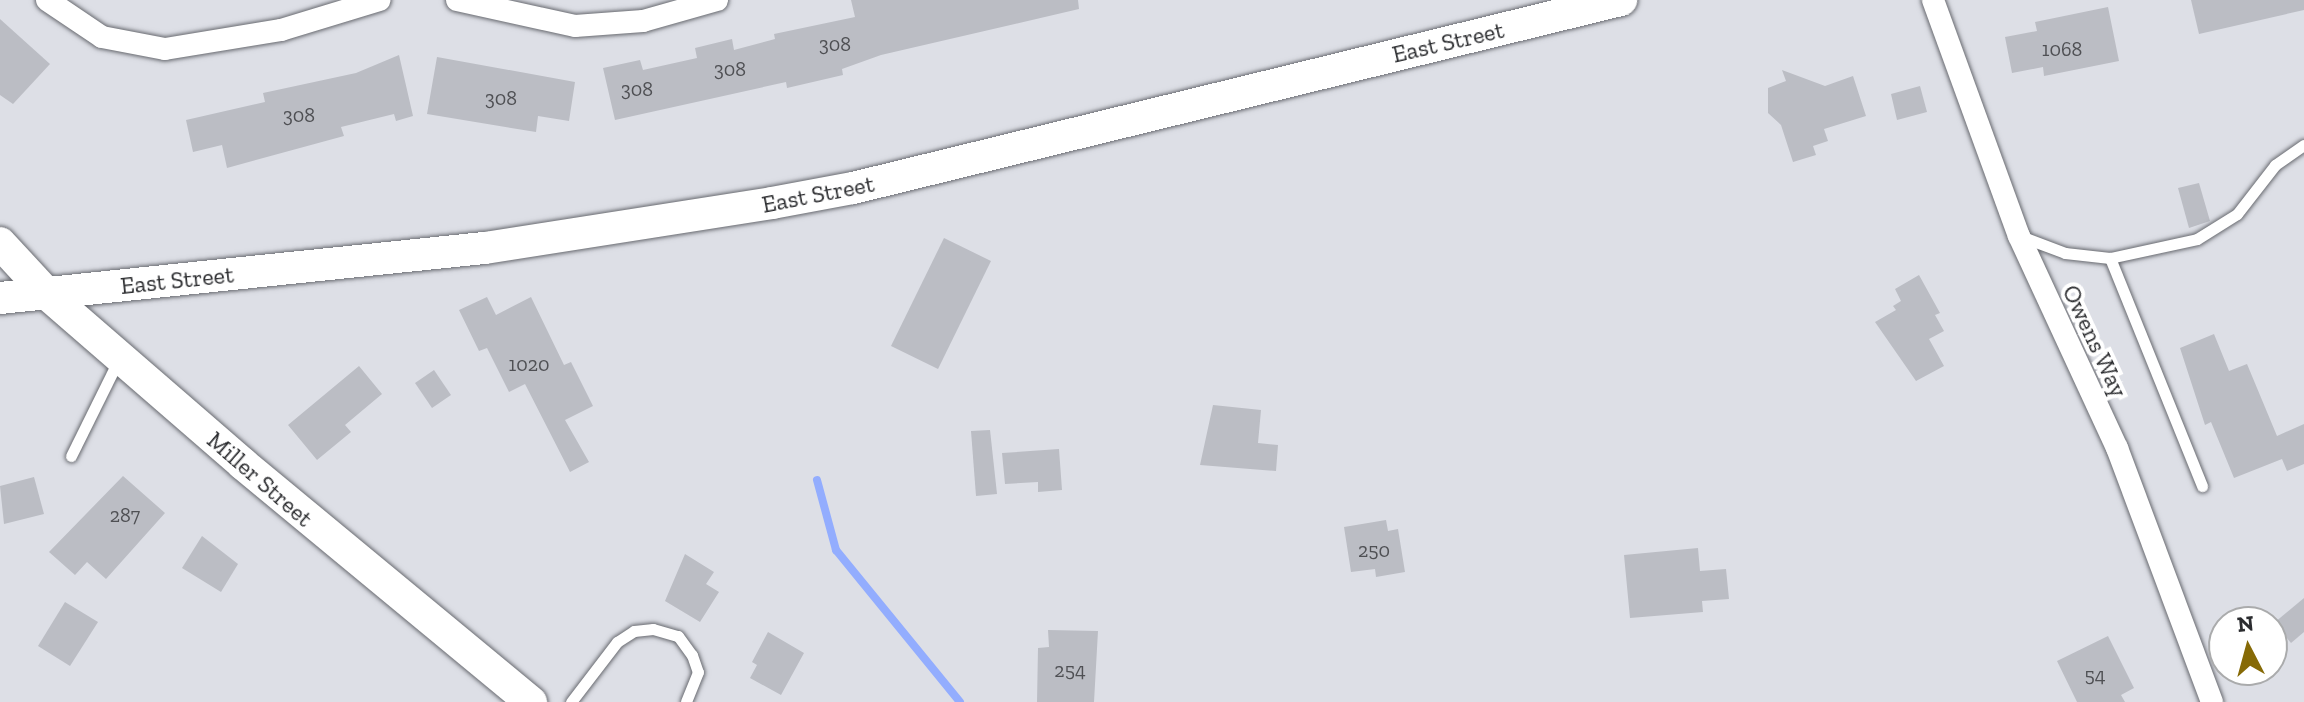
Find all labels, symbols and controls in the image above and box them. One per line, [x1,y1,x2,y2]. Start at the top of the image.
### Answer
street label: East Street [1389,15,1507,69]
house number: 308 [819,32,851,56]
house number: 1068 [2042,37,2082,61]
house number: 308 [714,57,746,81]
house number: 308 [621,77,653,101]
house number: 308 [485,86,517,110]
house number: 308 [283,103,315,127]
street label: East Street [759,169,877,219]
street label: East Street [119,260,235,300]
street label: Owens Way [2056,280,2134,402]
house number: 1020 [508,352,550,376]
street label: Miller Street [201,425,319,533]
house number: 287 [110,503,140,527]
house number: 250 [1358,538,1390,562]
north arrow [2208,606,2288,686]
text: N [2236,609,2255,638]
house number: 254 [1054,658,1086,682]
house number: 54 [2084,663,2106,687]

